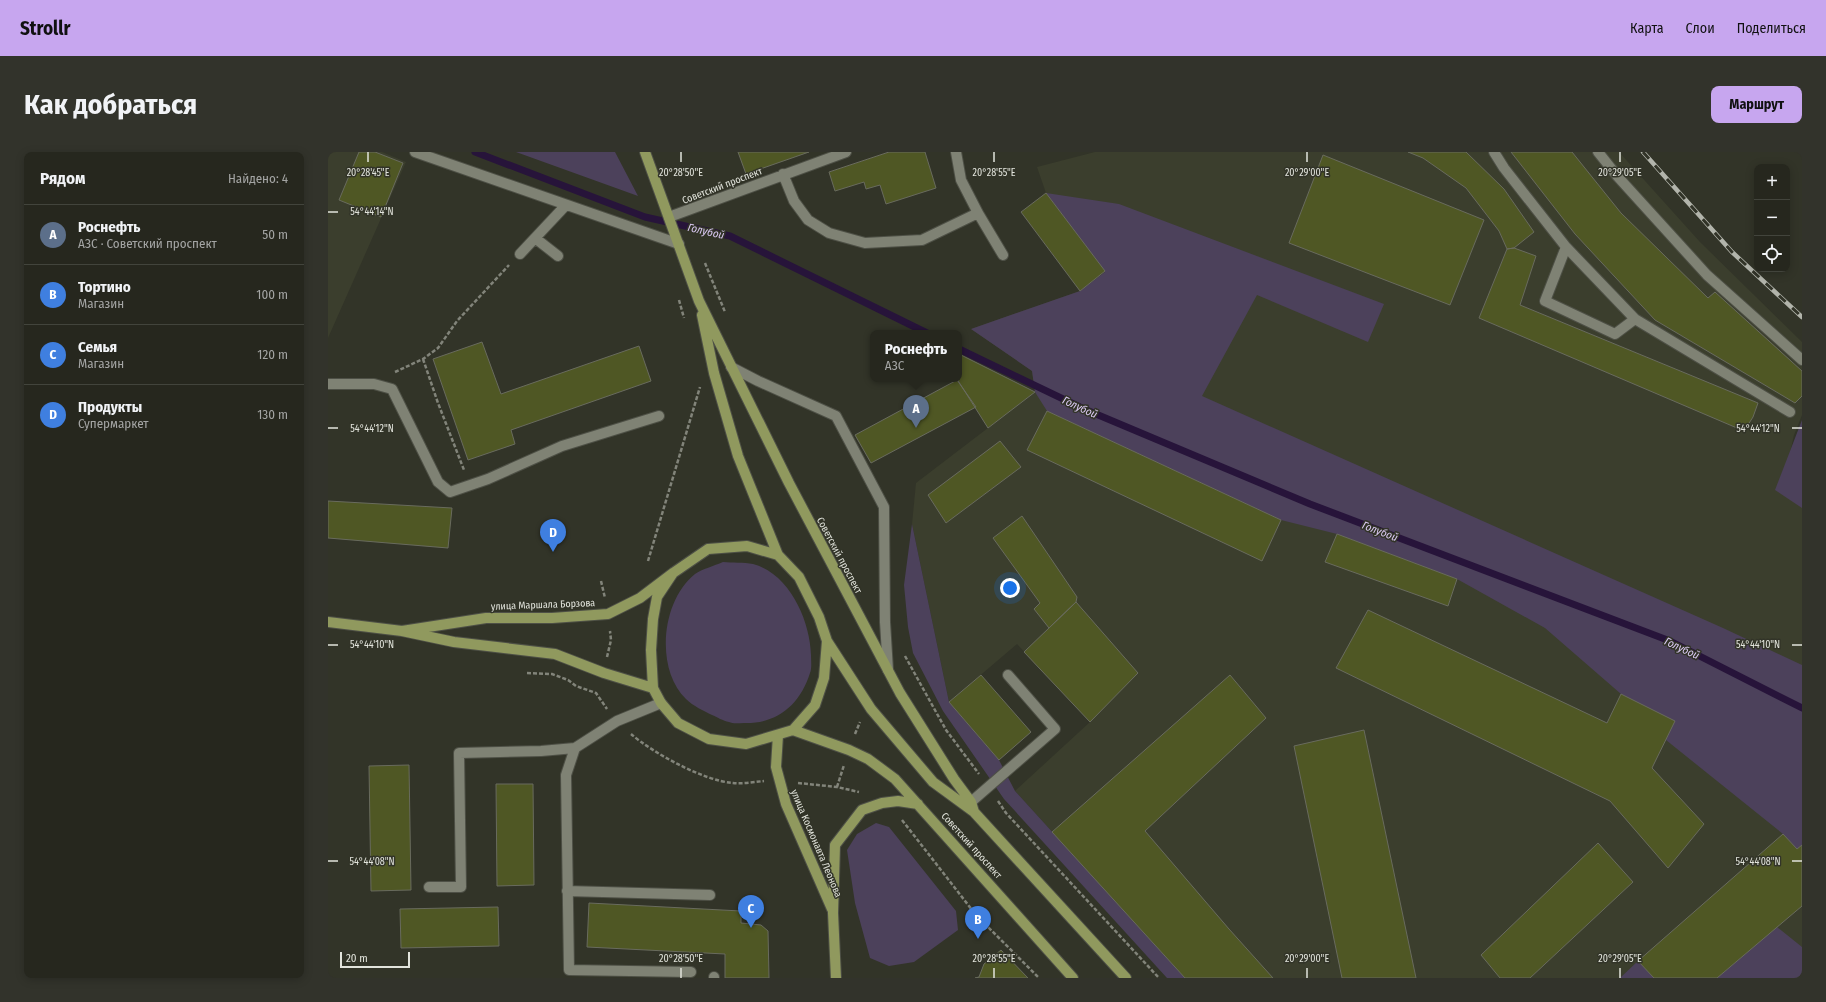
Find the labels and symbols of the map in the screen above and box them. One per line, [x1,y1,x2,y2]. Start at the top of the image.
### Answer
street label: Советский проспект [681,165,765,207]
text: 20°28'45"E [347,167,390,179]
text: 20°28'50"E [659,167,703,179]
text: 20°28'55"E [973,167,1016,179]
text: 20°29'00"E [1285,167,1329,179]
text: 20°29'05"E [1598,167,1642,179]
text: 54°44'14"N [350,206,394,218]
water label: Голубой [686,221,726,242]
water label: Голубой [1060,394,1100,421]
pin: A [903,395,929,428]
text: 54°44'12"N [350,423,394,435]
text: 54°44'12"N [1736,423,1780,435]
street label: Советский проспект [814,515,865,597]
pin: D [540,519,566,552]
water label: Голубой [1360,519,1400,544]
your location [1000,578,1020,598]
street label: улица Маршала Борзова [491,597,595,613]
water label: Голубой [1662,635,1702,662]
text: 54°44'10"N [350,639,394,651]
text: 54°44'10"N [1736,639,1780,651]
street label: улица Космонавта Леонова [788,788,844,899]
street label: Советский проспект [938,810,1005,882]
text: 54°44'08"N [349,856,395,868]
text: 54°44'08"N [1735,856,1781,868]
pin: C [738,895,764,928]
pin: B [965,906,991,939]
scale bar [340,950,410,969]
text: 20°28'50"E [659,953,703,965]
text: 20°28'55"E [973,953,1016,965]
text: 20°29'00"E [1285,953,1329,965]
text: 20°29'05"E [1598,953,1642,965]

